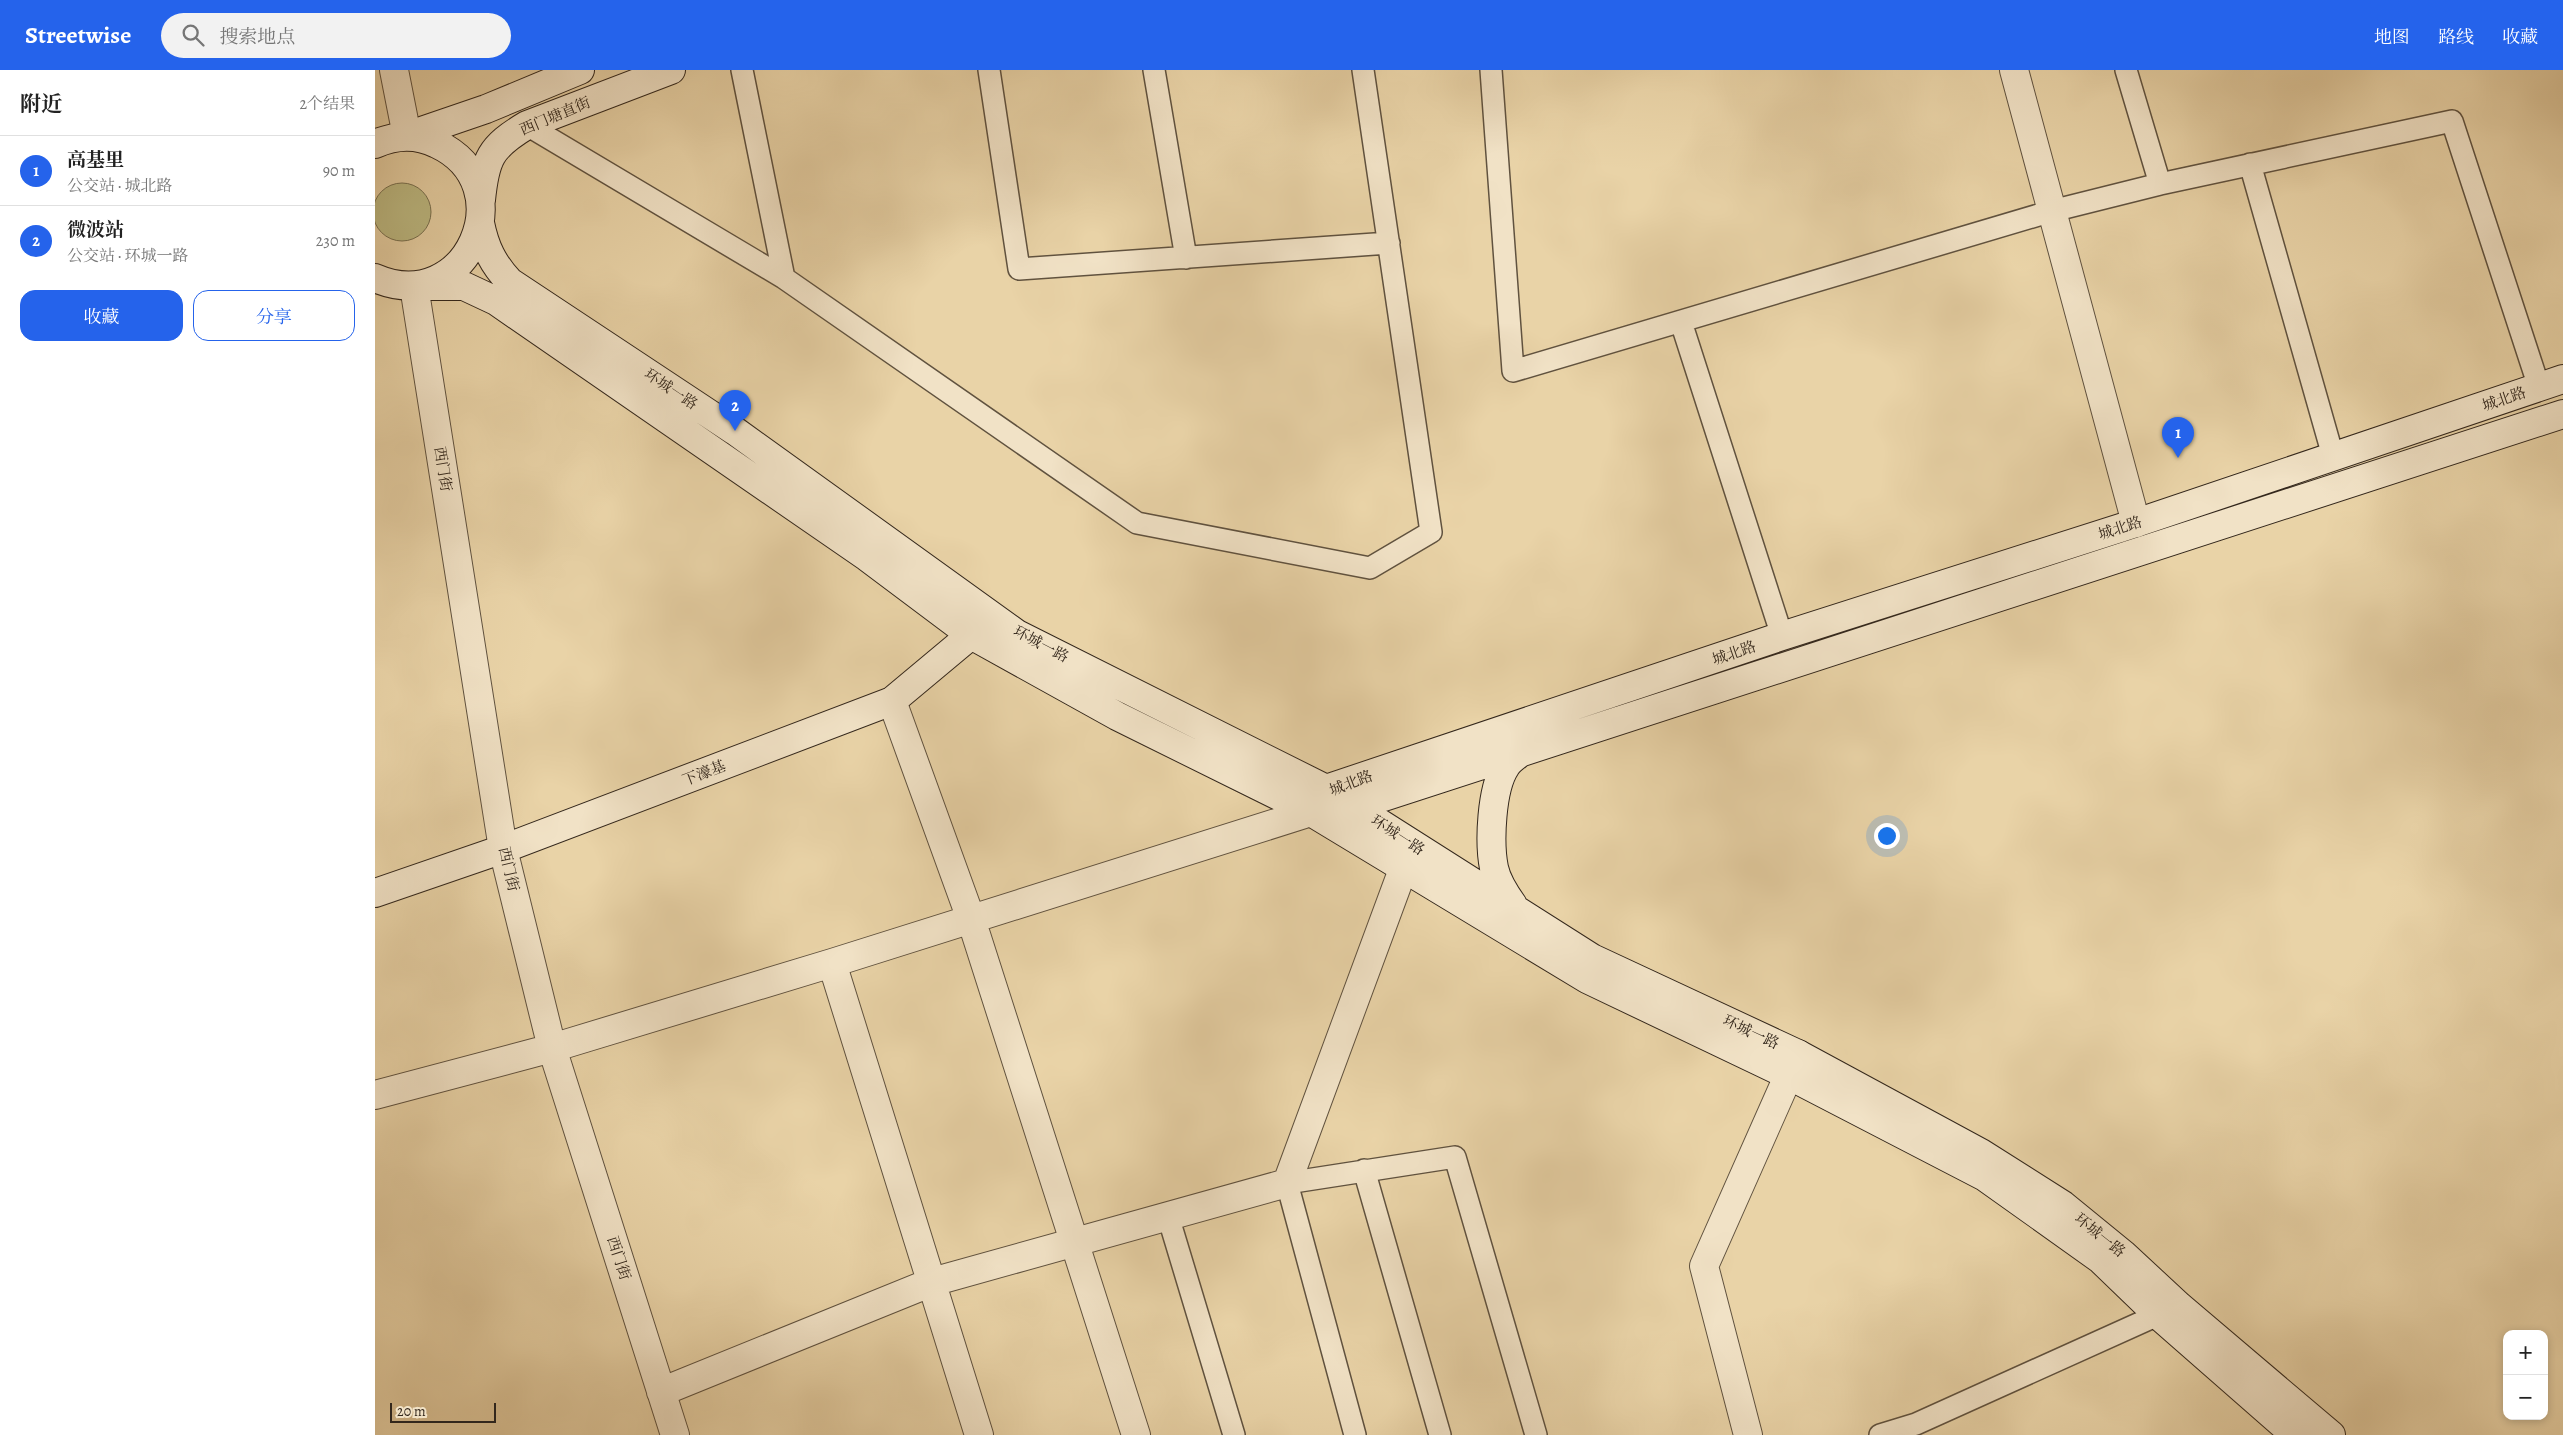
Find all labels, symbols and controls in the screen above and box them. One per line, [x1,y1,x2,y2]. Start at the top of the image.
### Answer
search box [161,13,511,58]
text: Streetwise [25,19,131,51]
icon: search [179,21,207,49]
text: 搜索地点 [219,24,295,50]
text: 地图 [2374,25,2410,49]
text: 路线 [2438,25,2474,49]
text: 收藏 [2502,25,2538,49]
text: 附近 [20,90,62,118]
street label: 西门塘直街 [517,92,593,140]
text: 2个结果 [299,93,355,115]
text: 高基里 [67,147,124,173]
text: 1 [33,160,39,182]
text: 90 m [323,160,355,182]
text: 公交站 · 城北路 [67,175,173,197]
text: 微波站 [67,217,124,243]
text: 2 [32,230,40,252]
text: 230 m [316,230,355,252]
text: 公交站 · 环城一路 [67,245,189,267]
button: 收藏 [20,290,183,341]
button: 分享 [193,290,355,341]
street label: 环城一路 [641,364,701,414]
street label: 城北路 [2479,382,2529,416]
pin: 2 [719,390,751,431]
pin: 1 [2162,417,2194,458]
street label: 西门街 [430,445,456,493]
street label: 城北路 [2096,512,2144,544]
street label: 环城一路 [1010,621,1072,667]
street label: 城北路 [1709,636,1759,670]
street label: 下濠基 [679,756,729,790]
street label: 城北路 [1326,766,1376,800]
street label: 环城一路 [1367,810,1429,860]
your location [1874,823,1900,849]
street label: 西门街 [494,845,524,893]
street label: 环城一路 [1720,1010,1782,1054]
street label: 环城一路 [2070,1208,2130,1262]
street label: 西门街 [603,1234,635,1282]
map controls [2503,1330,2548,1420]
button: + [2503,1330,2548,1375]
button: − [2503,1375,2548,1420]
scale bar [390,1400,496,1423]
text: 20 m [397,1402,426,1421]

